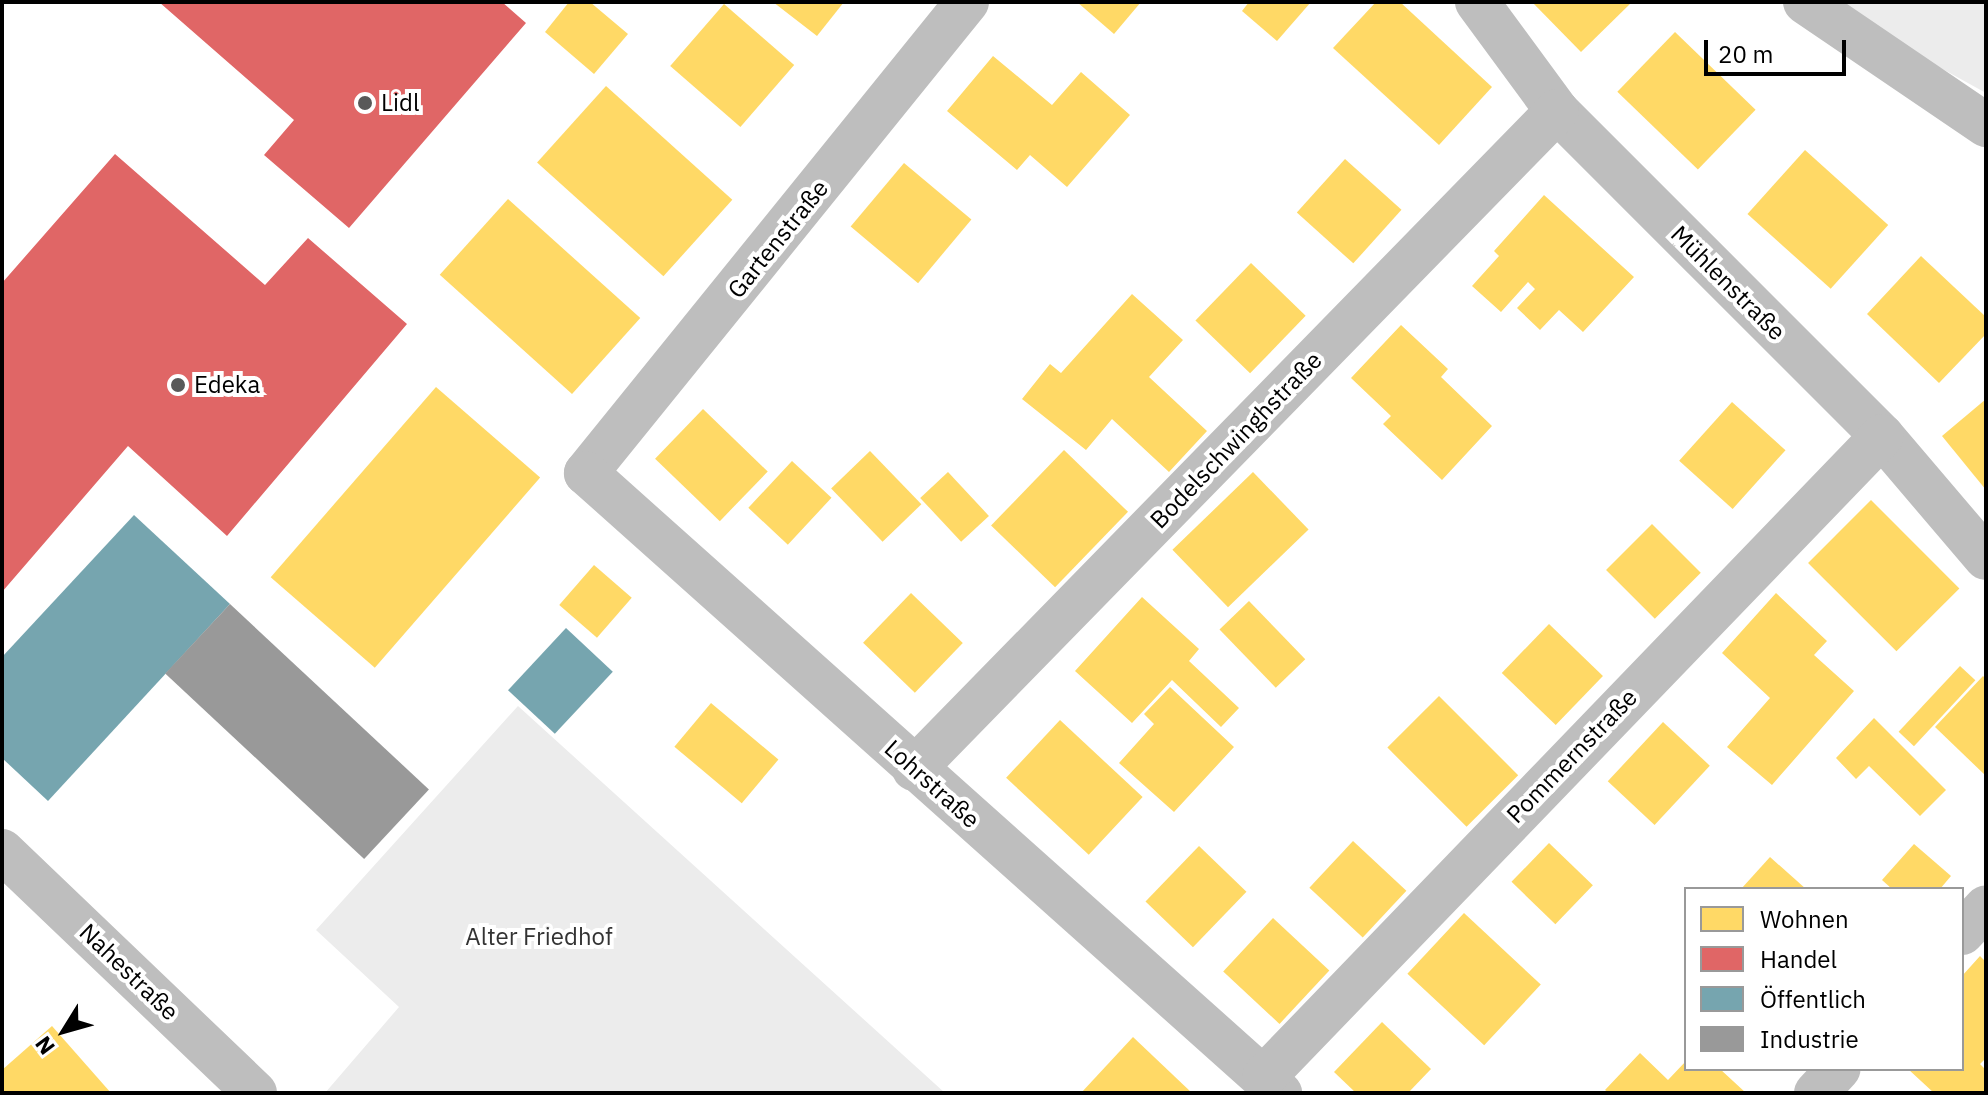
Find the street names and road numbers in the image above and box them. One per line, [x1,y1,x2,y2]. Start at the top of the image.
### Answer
street label: Gartenstraße [722,174,834,304]
street label: Mühlenstraße [1665,220,1791,346]
street label: Bodelschwinghstraße [1144,346,1328,534]
street label: Pommernstraße [1501,683,1643,829]
street label: Lohrstraße [879,734,985,834]
street label: Nahestraße [73,918,185,1026]

